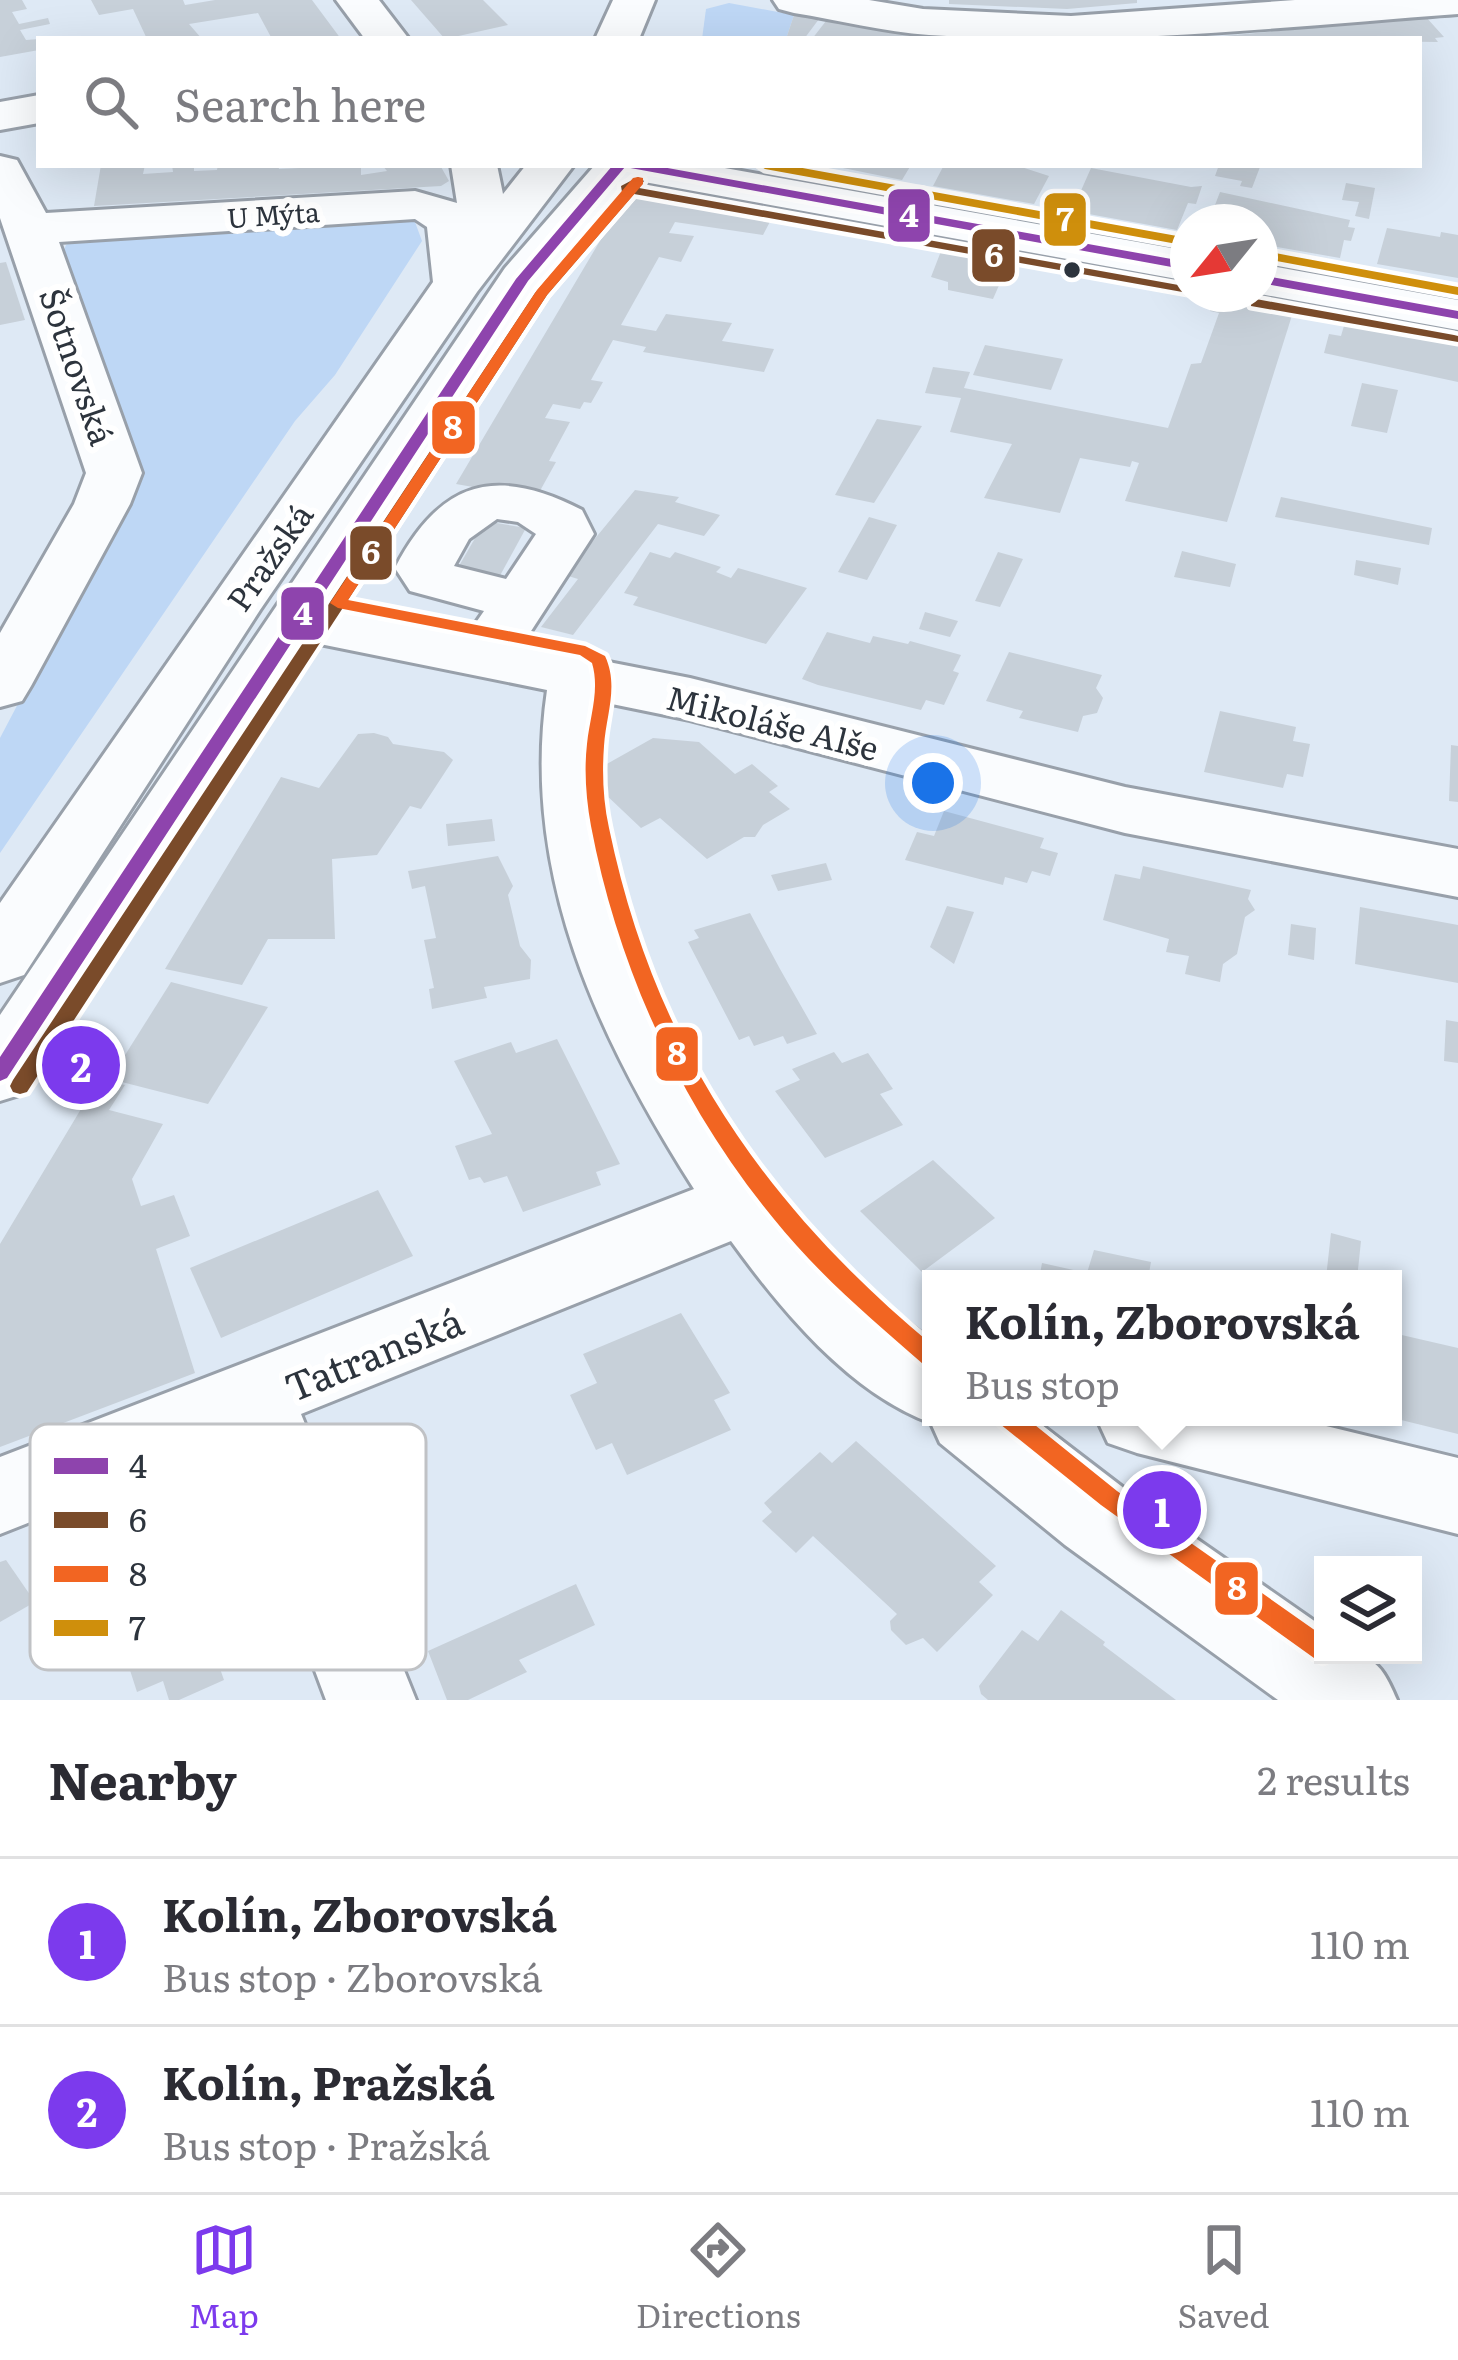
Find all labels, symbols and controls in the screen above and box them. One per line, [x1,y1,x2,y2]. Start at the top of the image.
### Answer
search box [36,36,1422,168]
icon: search [78,69,144,135]
text: Search here [174,69,426,136]
line badge: 4 [886,187,932,244]
text: 4 [899,188,919,237]
street label: U Mýta [225,190,321,236]
line badge: 7 [1042,191,1088,248]
text: 7 [1056,192,1074,241]
north arrow [1170,204,1278,312]
line badge: 6 [970,227,1017,284]
text: 6 [984,228,1004,277]
unlabelled marker [1061,259,1083,281]
street label: Šotnovská [29,281,129,451]
line badge: 8 [430,399,477,456]
text: 8 [443,400,463,449]
street label: Pražská [213,492,323,620]
line badge: 6 [348,524,394,582]
text: 6 [361,525,381,574]
line badge: 4 [279,585,326,642]
text: 4 [293,586,313,635]
street label: Mikoláše Alše [662,671,884,771]
your location [903,753,963,813]
pin: 2 [42,1020,120,1110]
line badge: 8 [654,1025,700,1083]
text: 8 [667,1026,687,1075]
popup [922,1270,1402,1426]
text: Kolín, Zborovská [965,1286,1359,1353]
street label: Tatranská [275,1290,471,1414]
text: Bus stop [965,1353,1120,1411]
legend [30,1424,426,1670]
text: 4 [129,1439,147,1488]
pin: 1 [1123,1465,1201,1555]
text: 6 [129,1493,147,1542]
text: 8 [129,1547,147,1596]
map controls [1314,1556,1422,1664]
button: layers [1314,1556,1422,1664]
line badge: 8 [1213,1560,1260,1617]
text: 8 [1227,1561,1247,1610]
text: 7 [129,1601,146,1650]
text: Nearby [48,1740,237,1816]
text: 2 results [1257,1749,1410,1807]
text: Kolín, Zborovská [162,1879,557,1946]
text: 1 [79,1913,95,1971]
text: 110 m [1310,1913,1410,1971]
text: Bus stop · Zborovská [162,1946,542,2004]
text: Kolín, Pražská [162,2047,494,2114]
text: 2 [77,2081,97,2139]
text: 110 m [1310,2081,1410,2139]
text: Bus stop · Pražská [162,2114,490,2172]
tab: Map [188,2217,259,2338]
tab: Directions [636,2217,801,2338]
tab: Saved [1178,2217,1270,2338]

